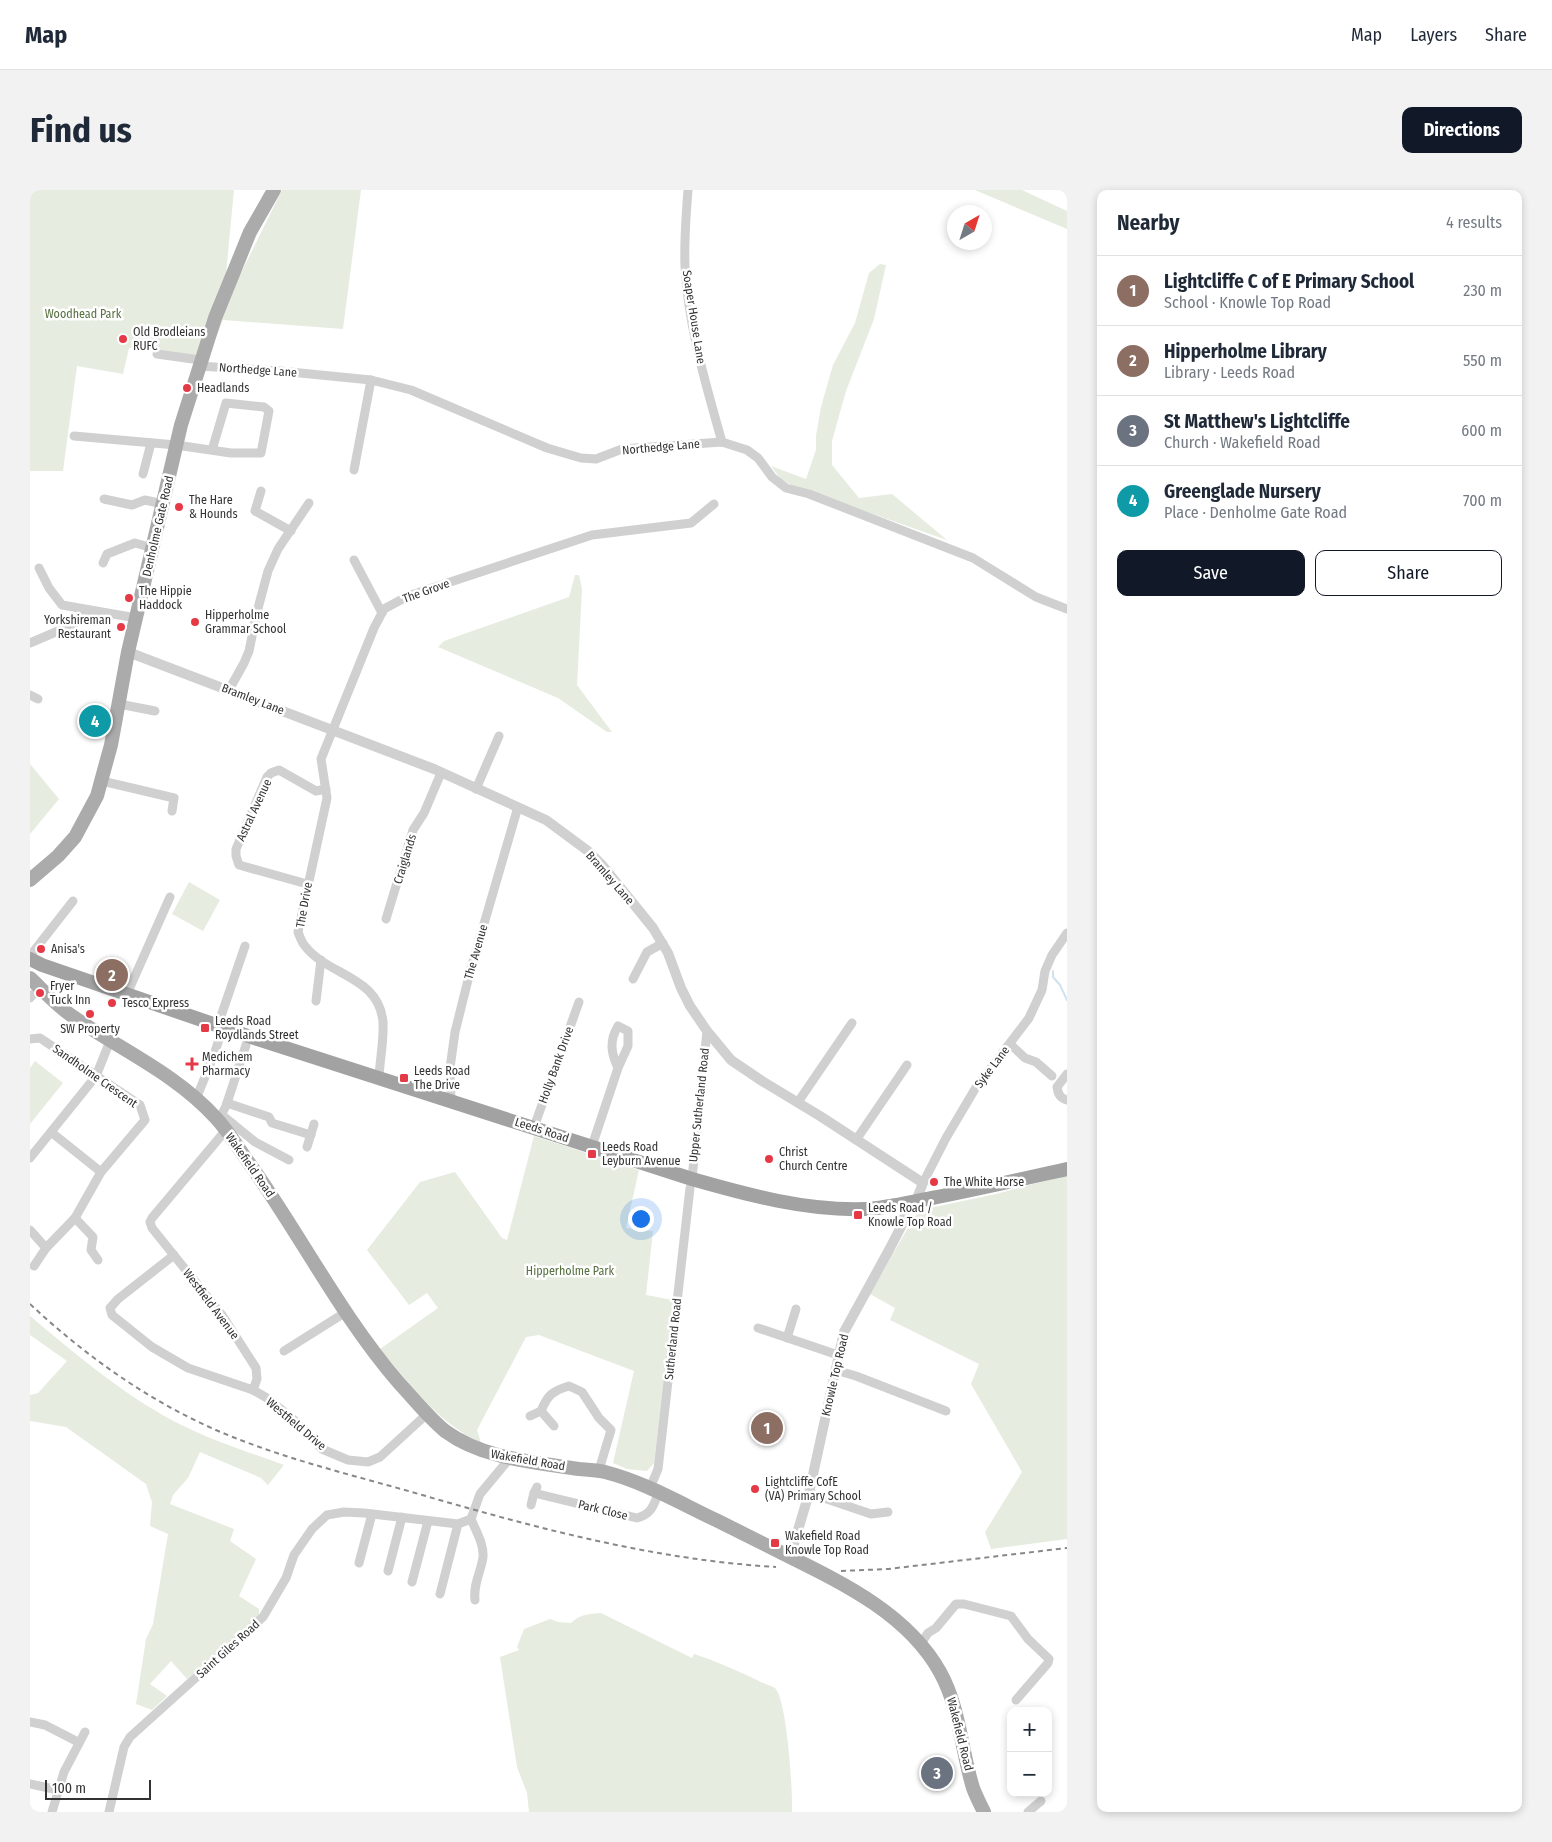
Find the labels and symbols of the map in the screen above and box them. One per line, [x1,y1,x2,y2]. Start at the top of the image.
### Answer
north arrow [947,205,992,250]
street label: Soaper House Lane [680,269,708,365]
park label: Woodhead Park [45,307,122,321]
place label: Old Brodleians RUFC [133,325,205,353]
marker: Old Brodleians RUFC [117,333,129,345]
street label: Northedge Lane [219,360,297,380]
place label: Headlands [197,381,249,395]
marker: Headlands [181,382,193,394]
street label: Northedge Lane [622,437,701,457]
street label: Denholme Gate Road [140,474,176,578]
place label: The Hare & Hounds [189,493,238,521]
marker: The Hare & Hounds [173,501,185,513]
street label: The Grove [401,576,451,606]
place label: The Hippie Haddock [139,584,192,612]
marker: The Hippie Haddock [123,592,135,604]
place label: Hipperholme Grammar School [205,608,286,636]
place label: Yorkshireman Restaurant [44,613,111,641]
marker: Hipperholme Grammar School [189,616,201,628]
marker: Yorkshireman Restaurant [115,621,127,633]
street label: Bramley Lane [220,681,286,717]
pin: 4 [79,702,111,740]
street label: Astral Avenue [233,777,275,843]
street label: Craiglands [391,832,419,886]
street label: Bramley Lane [583,848,637,908]
street label: The Drive [293,881,315,929]
street label: The Avenue [461,923,491,981]
place label: Anisa's [51,942,85,956]
marker: Anisa's [35,943,47,955]
pin: 2 [96,956,128,994]
place label: Fryer Tuck Inn [50,979,91,1007]
marker: Fryer Tuck Inn [34,987,46,999]
place label: Tesco Express [122,996,189,1010]
marker: Tesco Express [106,997,118,1009]
marker: SW Property [84,1008,96,1020]
place label: Leeds Road Roydlands Street [215,1014,299,1042]
place label: SW Property [60,1022,120,1036]
marker: Leeds Road Roydlands Street [199,1022,211,1034]
street label: Holly Bank Drive [536,1025,576,1105]
street label: Sandholme Crescent [50,1042,140,1111]
street label: Syke Lane [972,1043,1012,1091]
street label: Upper Sutherland Road [686,1047,712,1163]
place label: Medichem Pharmacy [202,1050,253,1078]
marker: Medichem Pharmacy [186,1058,198,1070]
place label: Leeds Road The Drive [414,1064,470,1092]
marker: Leeds Road The Drive [398,1072,410,1084]
street label: Leeds Road [513,1115,571,1145]
street label: Wakefield Road [223,1130,277,1200]
place label: Leeds Road Leyburn Avenue [602,1140,680,1168]
place label: Christ Church Centre [779,1145,848,1173]
marker: Leeds Road Leyburn Avenue [586,1148,598,1160]
marker: Christ Church Centre [763,1153,775,1165]
place label: The White Horse [944,1175,1024,1189]
marker: The White Horse [928,1176,940,1188]
place label: Leeds Road / Knowle Top Road [868,1201,952,1229]
your location [628,1206,654,1232]
marker: Leeds Road / Knowle Top Road [852,1209,864,1221]
park label: Hipperholme Park [526,1264,615,1278]
street label: Westfield Avenue [180,1266,242,1342]
street label: Sutherland Road [662,1297,684,1381]
street label: Knowle Top Road [819,1333,851,1417]
street label: Westfield Drive [263,1395,329,1453]
pin: 1 [751,1409,783,1447]
street label: Wakefield Road [490,1447,566,1473]
place label: Lightcliffe CofE (VA) Primary School [765,1475,861,1503]
marker: Lightcliffe CofE (VA) Primary School [749,1483,761,1495]
street label: Park Close [577,1497,629,1523]
place label: Wakefield Road Knowle Top Road [785,1529,869,1557]
marker: Wakefield Road Knowle Top Road [769,1537,781,1549]
street label: Saint Giles Road [194,1617,262,1681]
street label: Wakefield Road [944,1696,976,1772]
pin: 3 [921,1754,953,1792]
scale bar [45,1777,151,1800]

